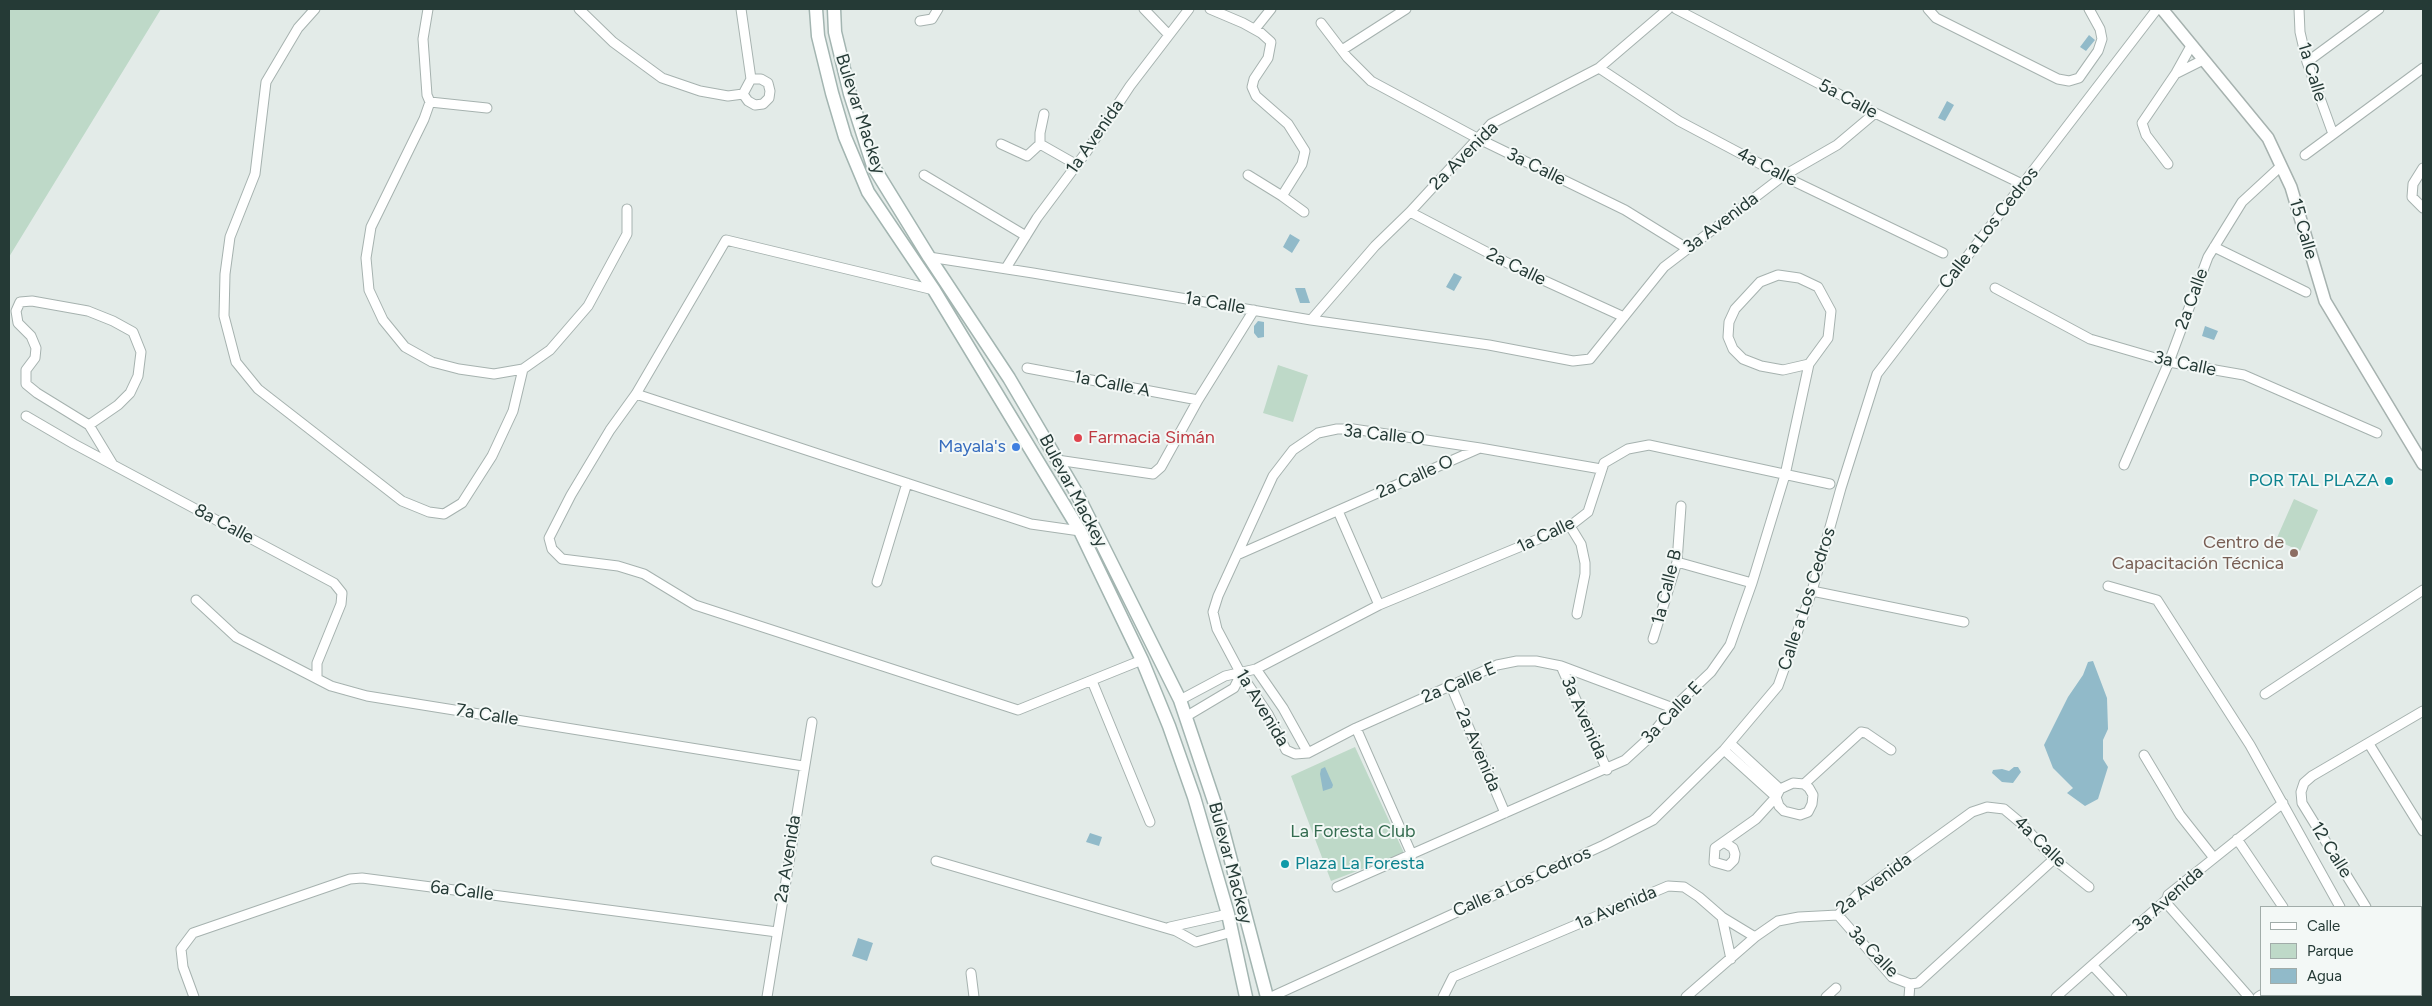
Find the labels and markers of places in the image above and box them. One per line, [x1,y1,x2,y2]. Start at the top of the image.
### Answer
place label: Farmacia Simán [1088,427,1215,449]
marker: Farmacia Simán [1072,432,1084,444]
place label: Mayala's [938,436,1006,458]
marker: Mayala's [1010,441,1022,453]
place label: POR TAL PLAZA [2249,470,2379,492]
marker: POR TAL PLAZA [2383,475,2395,487]
place label: Centro de Capacitación Técnica [2112,532,2284,574]
marker: Centro de Capacitación Técnica [2288,547,2300,559]
place label: Plaza La Foresta [1295,853,1424,875]
marker: Plaza La Foresta [1279,858,1291,870]

